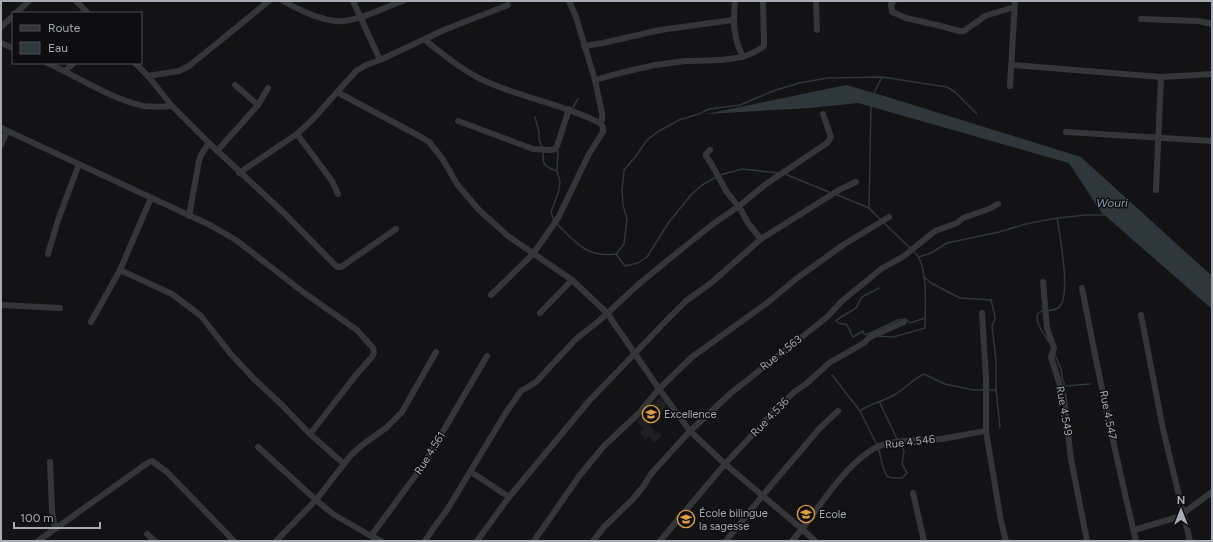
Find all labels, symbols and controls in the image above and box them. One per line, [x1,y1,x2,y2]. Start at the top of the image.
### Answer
legend [12,12,142,64]
text: Route [48,21,81,35]
text: Eau [48,41,68,55]
water label: Wouri [1096,196,1128,210]
street label: Rue 4.563 [758,333,804,373]
street label: Rue 4.549 [1053,385,1075,437]
street label: Rue 4.547 [1097,389,1119,441]
street label: Rue 4.536 [748,395,792,439]
school or university icon: Excellence [641,404,661,424]
place label: Excellence [664,408,717,421]
street label: Rue 4.561 [412,429,448,477]
street label: Rue 4.546 [884,432,936,452]
north arrow [1161,490,1201,530]
text: N [1177,494,1185,507]
scale bar [14,504,100,530]
school or university icon: Ecole [796,504,816,524]
place label: École bilingue la sagesse [699,507,768,533]
place label: Ecole [819,508,846,521]
school or university icon: École bilingue la sagesse [676,509,696,529]
text: 100 m [20,511,54,525]

